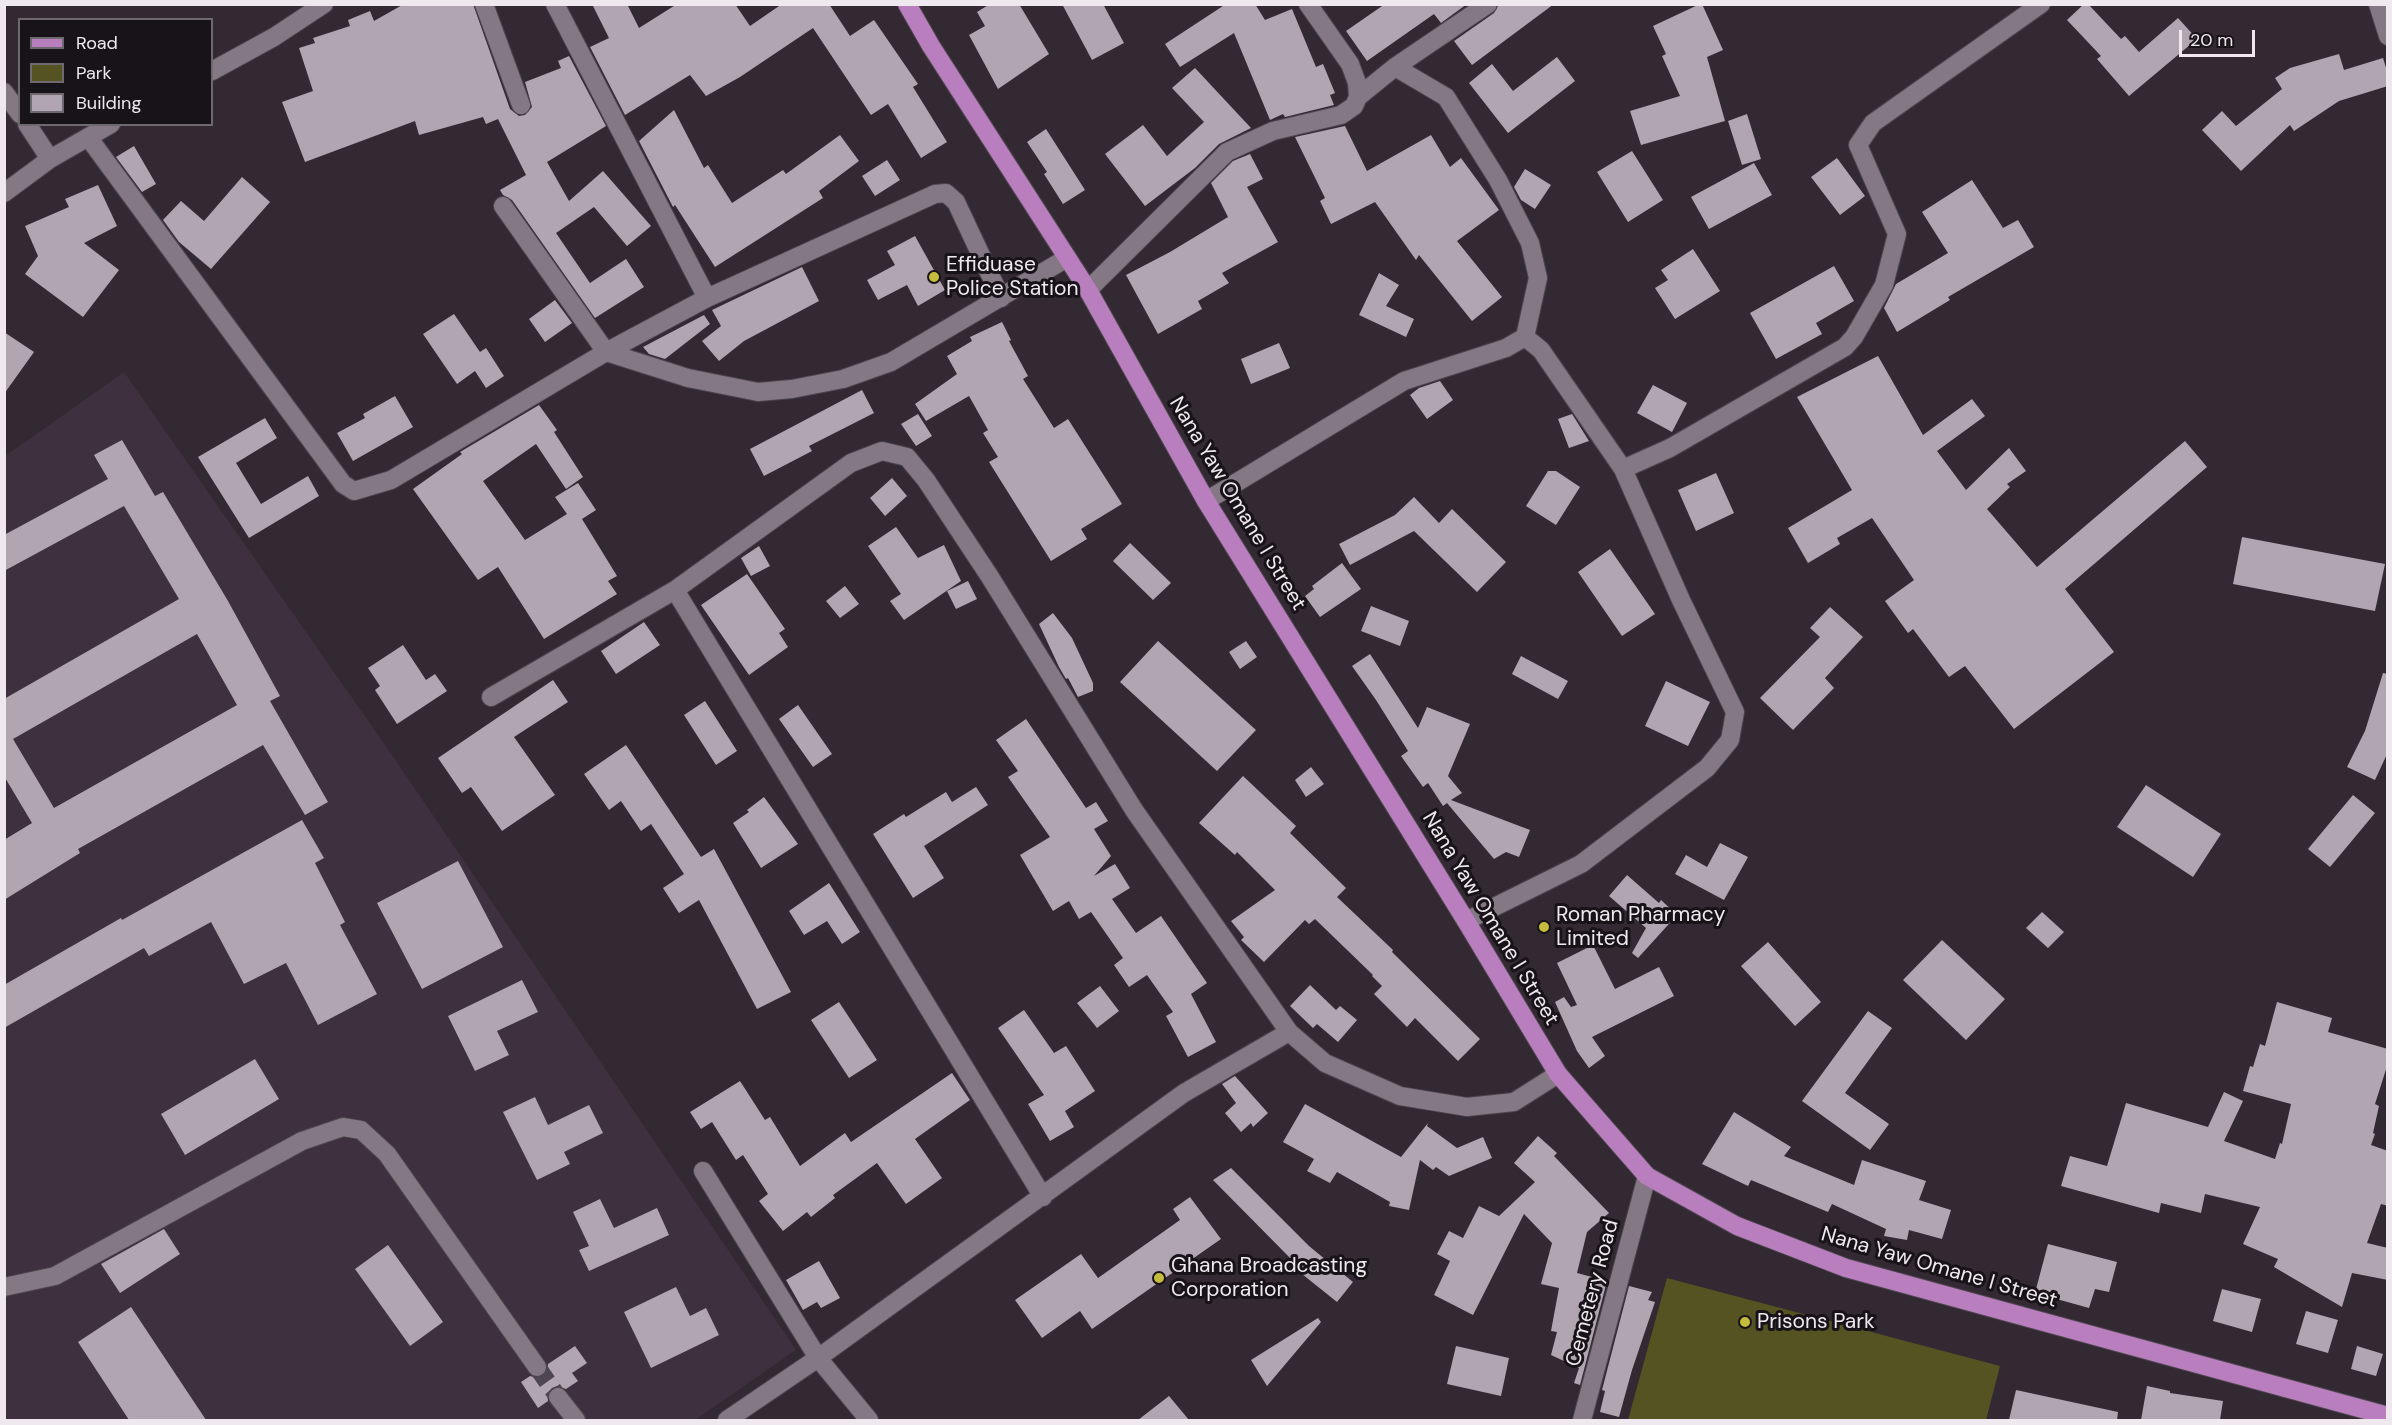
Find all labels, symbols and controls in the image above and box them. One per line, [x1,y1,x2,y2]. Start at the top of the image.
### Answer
legend [18,18,213,126]
scale bar [2182,18,2258,56]
text: 20 m [2190,28,2233,52]
text: Road [76,31,118,55]
text: Park [76,61,112,85]
text: Building [76,91,141,115]
place label: Effiduase Police Station [946,252,1079,302]
marker: Effiduase Police Station [927,270,941,284]
street label: Nana Yaw Omane I Street [1163,393,1311,615]
street label: Nana Yaw Omane I Street [1416,808,1564,1030]
place label: Roman Pharmacy Limited [1556,902,1725,952]
marker: Roman Pharmacy Limited [1537,920,1551,934]
street label: Cemetery Road [1561,1217,1625,1369]
street label: Nana Yaw Omane I Street [1818,1222,2060,1314]
place label: Ghana Broadcasting Corporation [1171,1253,1367,1303]
marker: Ghana Broadcasting Corporation [1152,1271,1166,1285]
place label: Prisons Park [1757,1309,1875,1335]
marker: Prisons Park [1738,1315,1752,1329]

